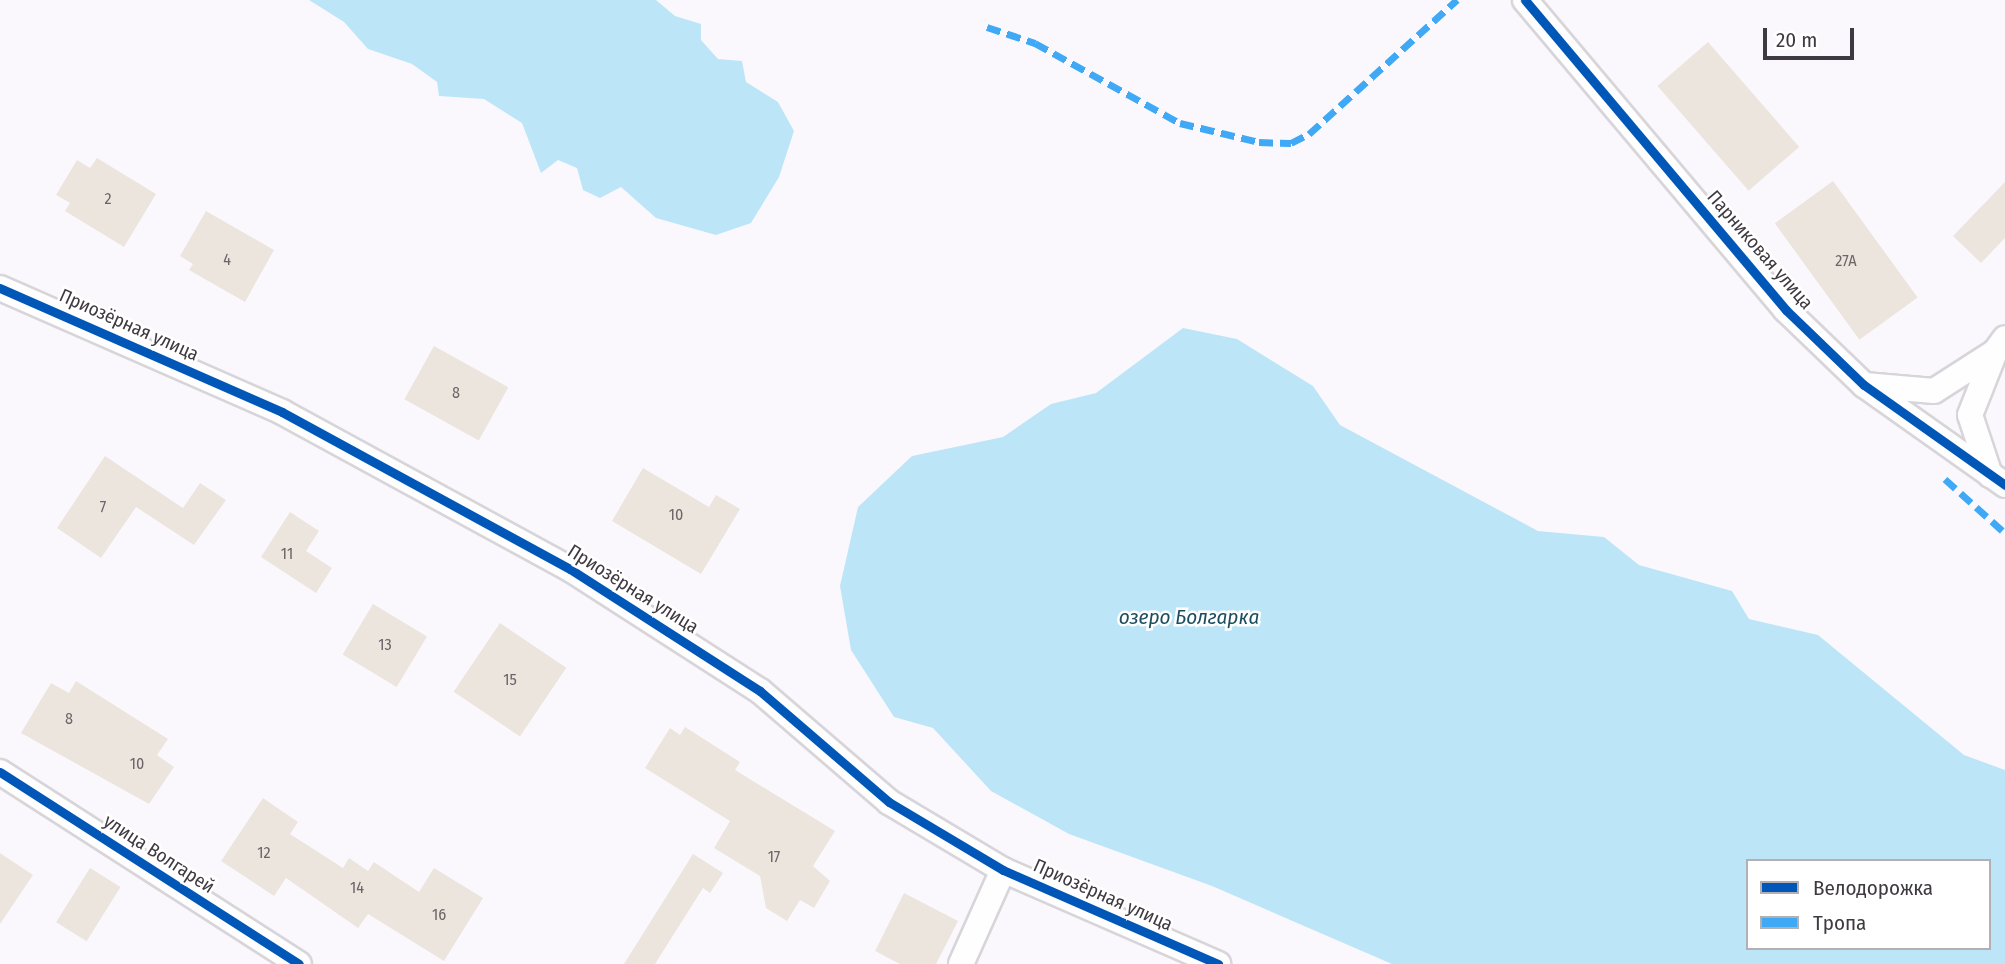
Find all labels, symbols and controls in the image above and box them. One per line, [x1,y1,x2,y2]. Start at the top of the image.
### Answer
scale bar [1767,14,1858,58]
text: 20 m [1776,27,1817,53]
street label: Парниковая улица [1702,186,1818,314]
house number: 2 [104,189,112,209]
house number: 4 [223,250,231,270]
house number: 27А [1835,251,1857,271]
street label: Приозёрная улица [56,284,202,366]
house number: 8 [452,383,460,403]
house number: 7 [100,497,106,517]
house number: 10 [669,505,683,525]
street label: Приозёрная улица [563,540,703,638]
house number: 11 [281,544,293,564]
water label: озеро Болгарка [1119,604,1259,630]
house number: 13 [378,635,392,655]
house number: 15 [503,670,517,690]
house number: 8 [65,709,73,729]
house number: 10 [130,754,144,774]
street label: улица Волгарей [99,810,219,898]
house number: 12 [257,843,271,863]
house number: 17 [768,847,780,867]
street label: Приозёрная улица [1030,854,1176,936]
legend [1746,859,1991,950]
text: Велодорожка [1813,875,1933,901]
house number: 14 [350,878,364,898]
house number: 16 [432,905,446,925]
text: Тропа [1813,910,1866,936]

